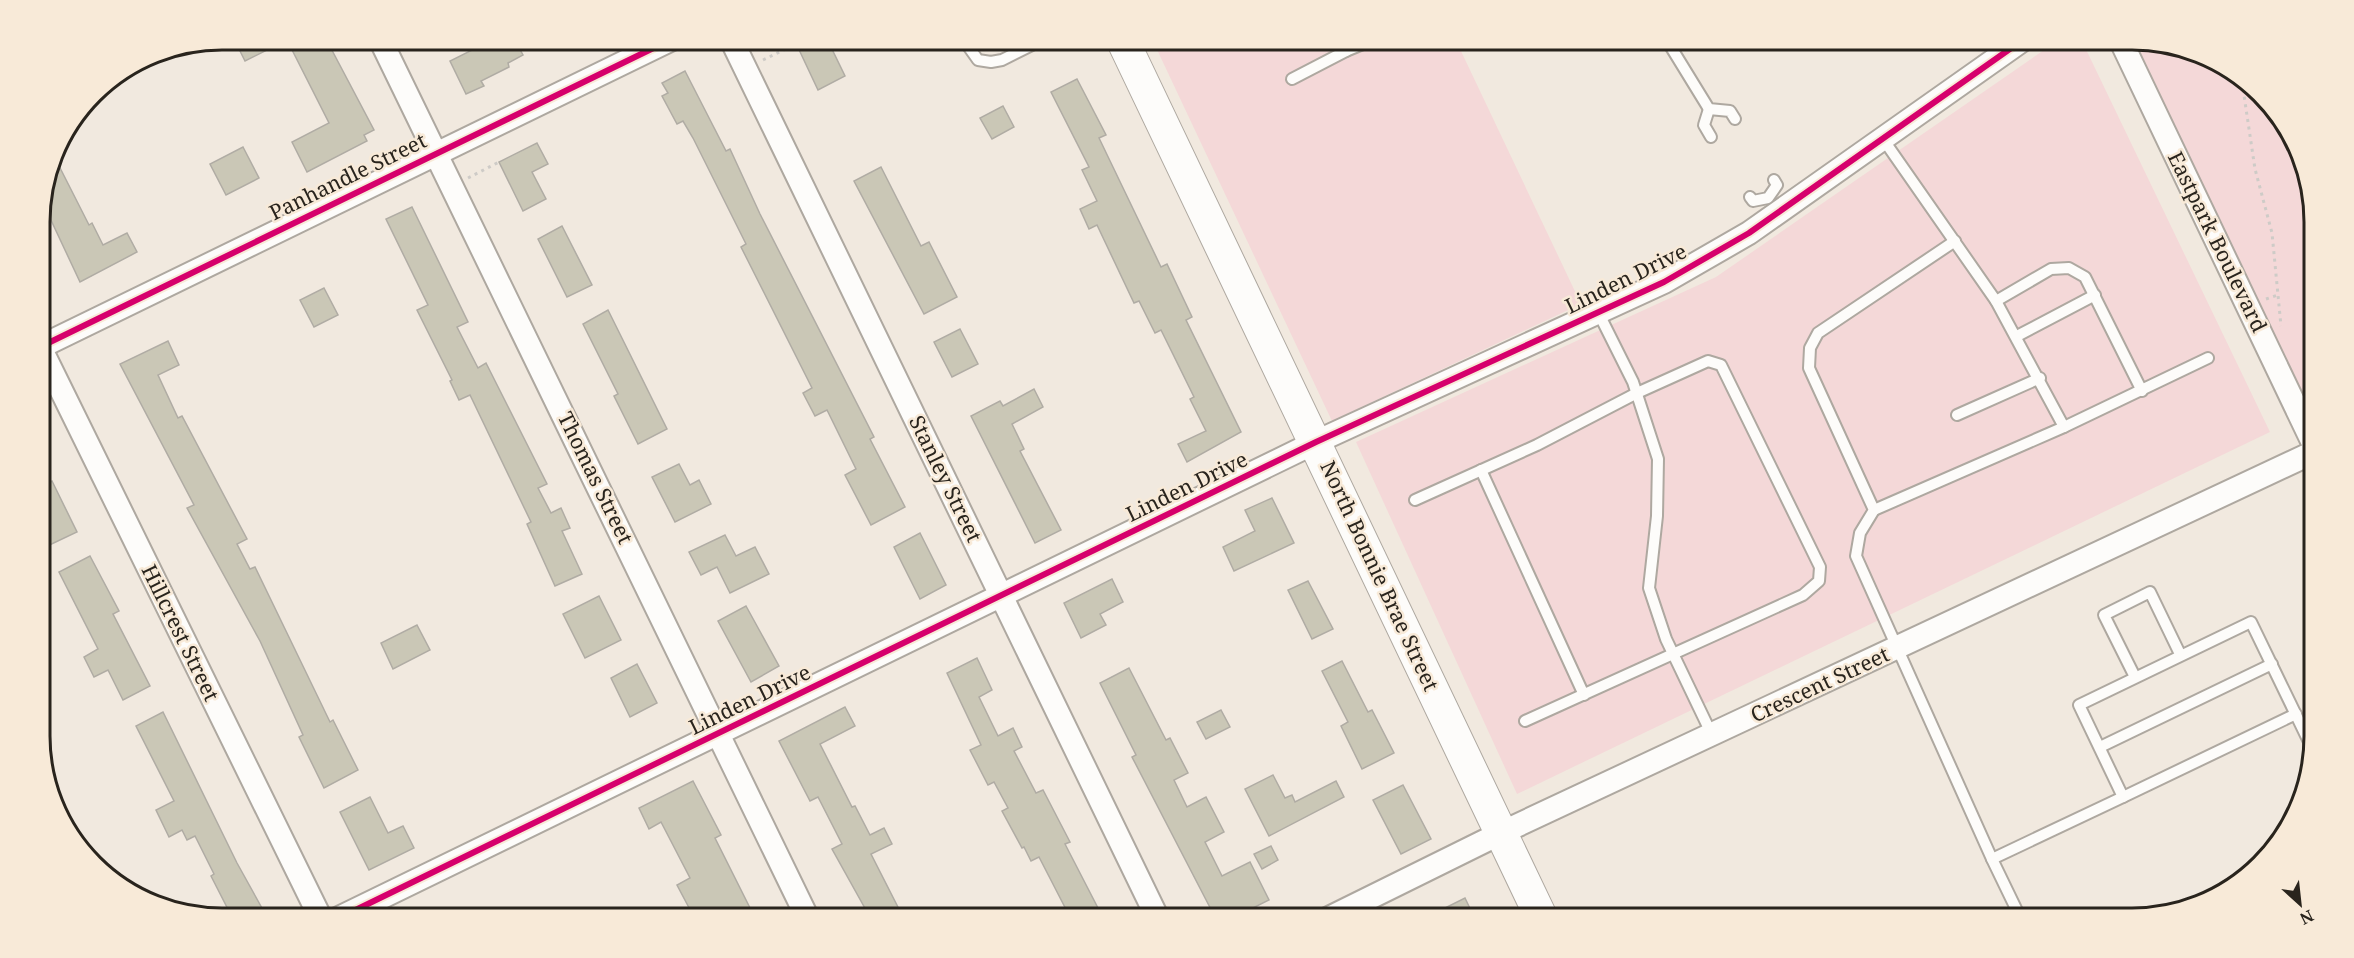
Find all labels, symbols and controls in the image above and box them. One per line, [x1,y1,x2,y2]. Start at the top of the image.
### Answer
street label: Panhandle Street [264,126,431,226]
street label: Eastpark Boulevard [2162,147,2274,337]
street label: Linden Drive [1560,237,1691,320]
street label: Thomas Street [552,407,640,548]
street label: Stanley Street [903,410,989,547]
street label: Linden Drive [1121,445,1252,528]
street label: North Bonnie Brae Street [1314,456,1446,695]
street label: Hillcrest Street [136,560,226,706]
street label: Crescent Street [1746,640,1893,728]
street label: Linden Drive [684,658,815,741]
north arrow [2270,874,2330,934]
text: N [2296,905,2317,930]

